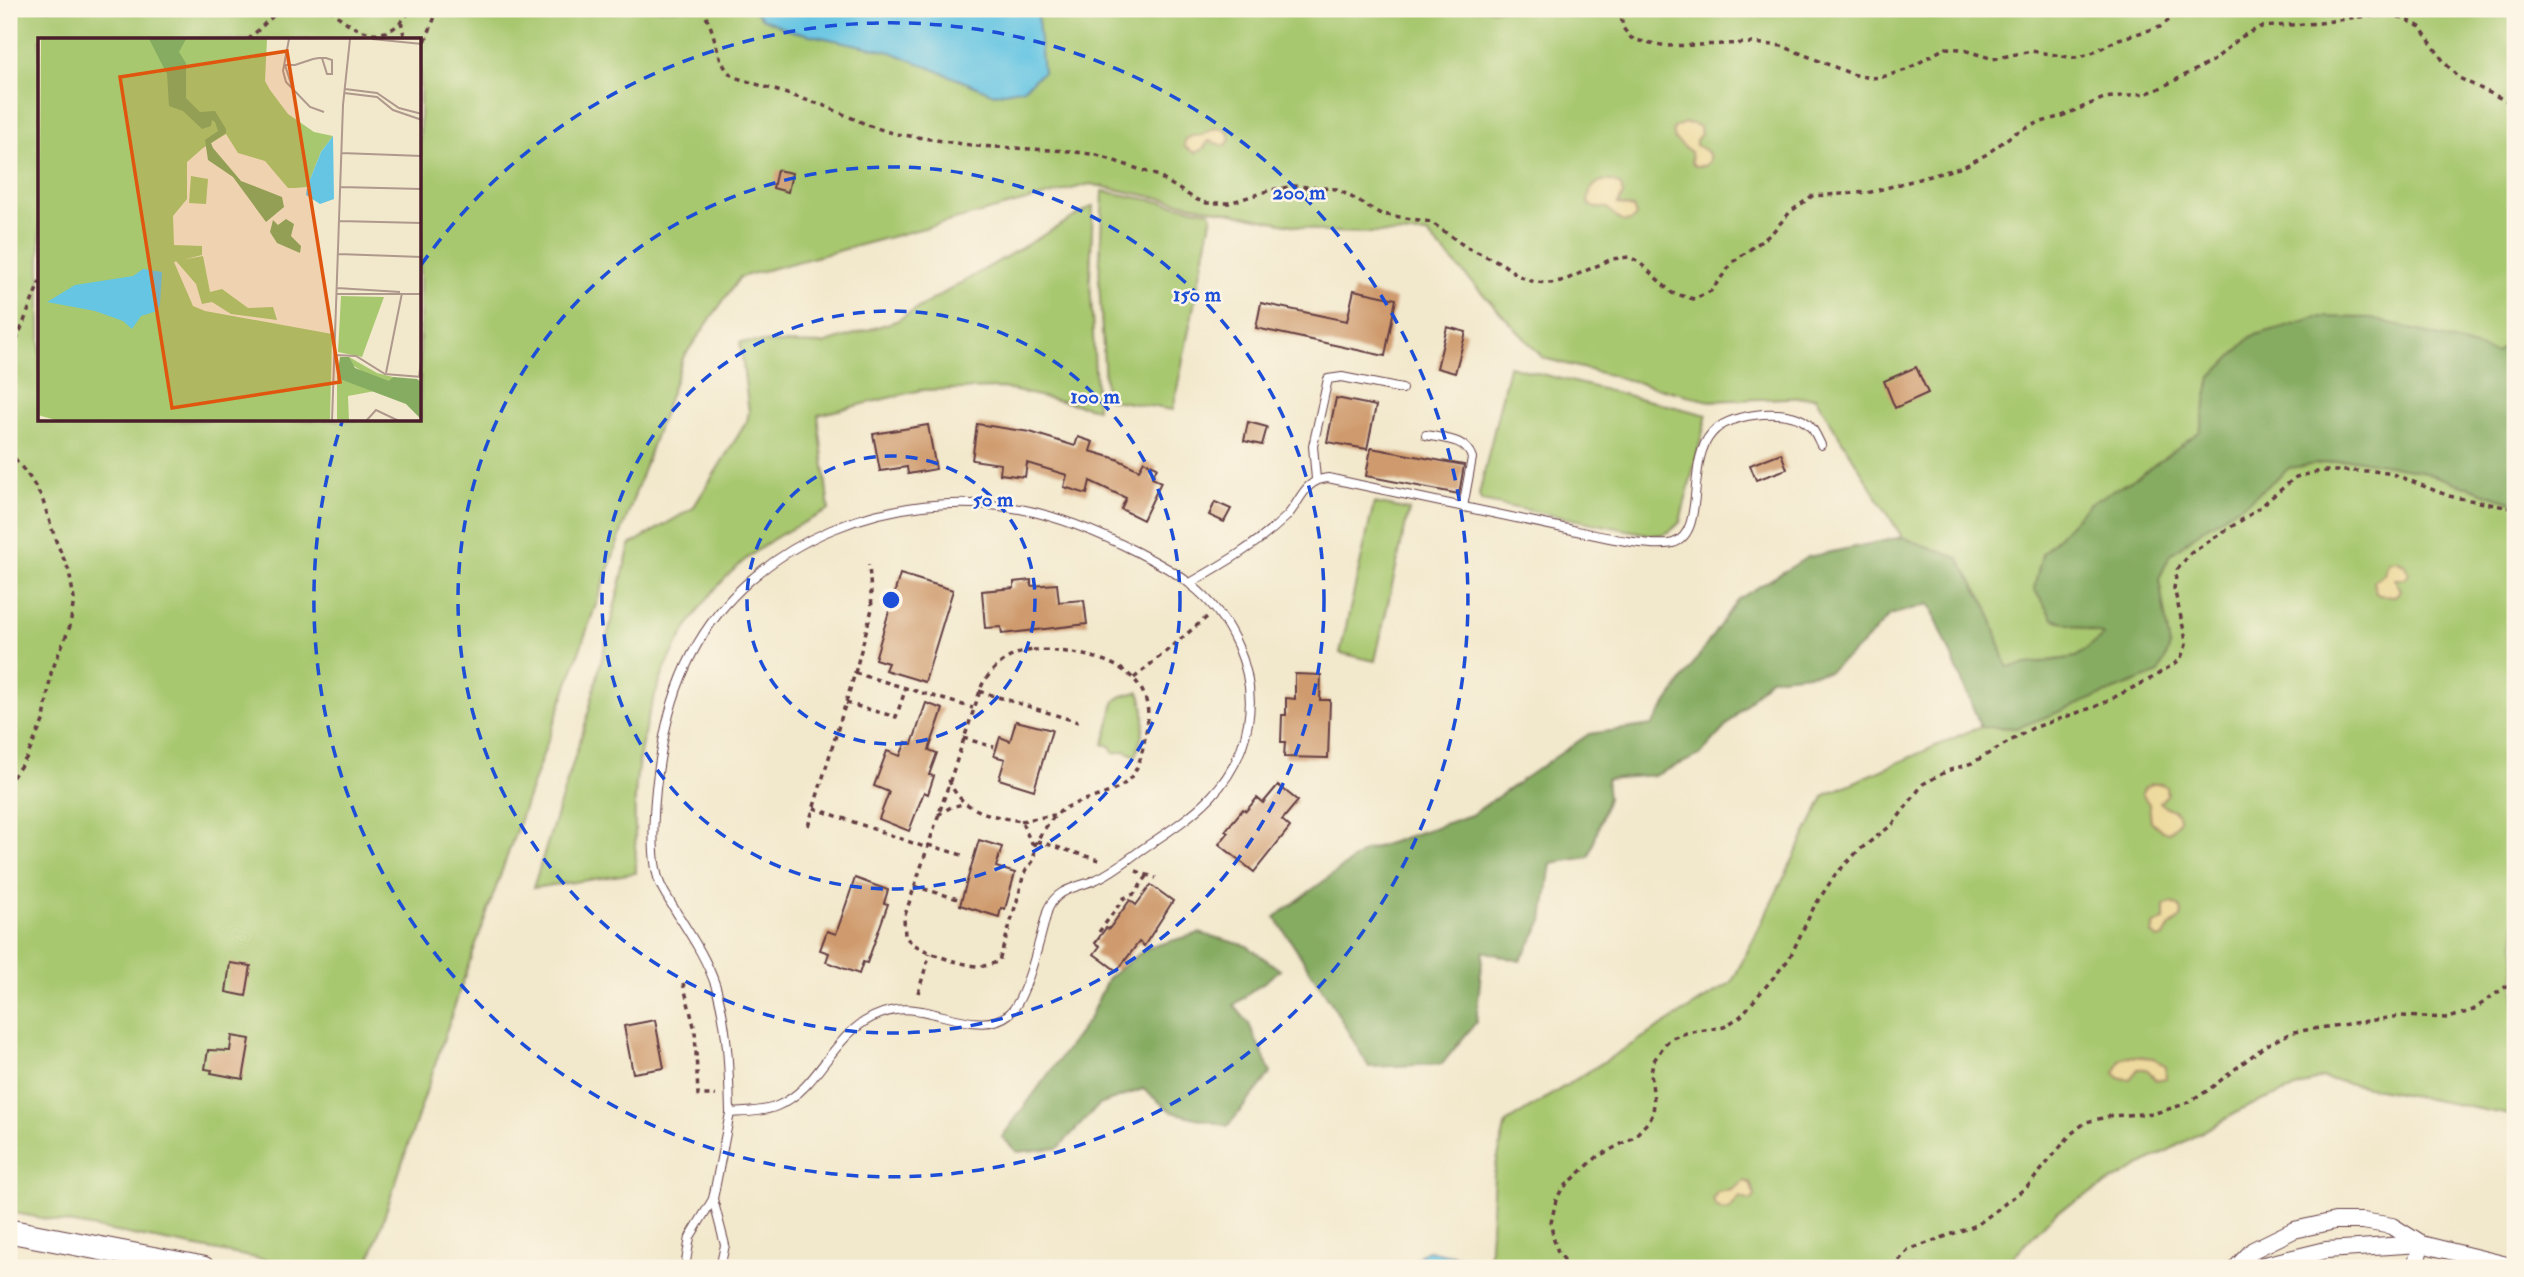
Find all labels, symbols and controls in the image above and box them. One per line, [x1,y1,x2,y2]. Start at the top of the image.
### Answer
inset map [38,38,422,422]
text: 200 m [1273,179,1326,206]
text: 150 m [1173,281,1222,308]
text: 100 m [1070,383,1121,410]
text: 50 m [973,486,1014,513]
centre of rings [879,588,903,612]

